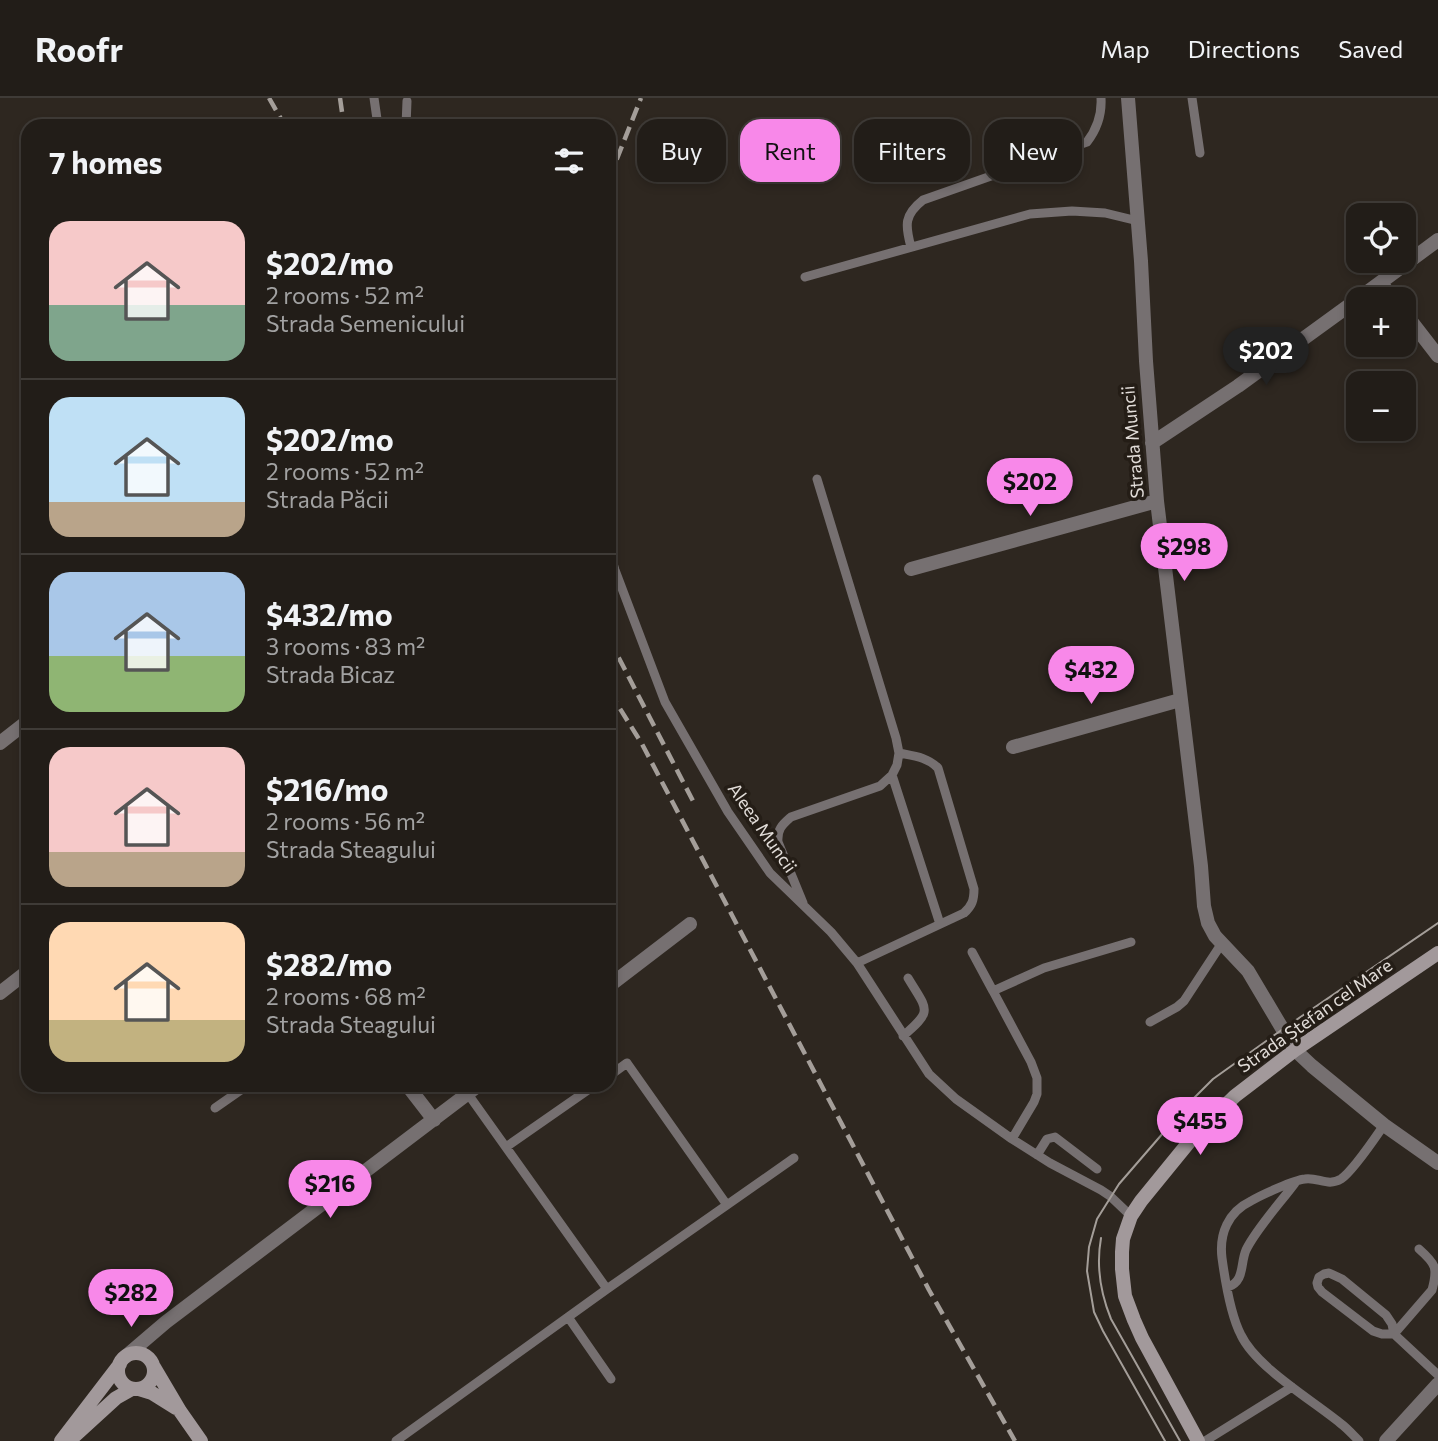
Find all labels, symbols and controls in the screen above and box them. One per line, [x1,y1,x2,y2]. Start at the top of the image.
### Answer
text: Roofr [35,28,123,69]
text: Map [1100,34,1150,63]
text: Directions [1188,34,1300,63]
text: Saved [1338,34,1403,63]
chip: Buy [637,119,726,182]
chip: Rent [740,119,840,182]
chip: Filters [854,119,970,182]
chip: New [984,119,1082,182]
icon: filters [550,142,588,180]
text: 7 homes [49,143,162,180]
map controls [1346,203,1416,441]
button: locate [1346,203,1416,273]
text: $202/mo [266,244,394,281]
icon: home [105,249,189,333]
text: 2 rooms · 52 m² [266,281,424,309]
button: + [1346,287,1416,357]
text: Strada Semenicului [266,309,465,337]
pin: $202 [1225,328,1307,387]
text: $202 [1239,336,1293,364]
button: − [1346,371,1416,441]
street label: Strada Muncii [1116,385,1148,499]
text: $202/mo [266,420,394,457]
icon: home [105,425,189,509]
text: 2 rooms · 52 m² [266,457,424,485]
pin: $202 [989,458,1071,518]
text: $202 [1003,467,1057,495]
text: Strada Păcii [266,485,389,513]
pin: $298 [1143,524,1225,583]
text: $298 [1157,532,1211,560]
text: $432/mo [266,595,393,632]
icon: home [105,600,189,684]
text: 3 rooms · 83 m² [266,632,425,660]
pin: $432 [1050,646,1132,706]
text: $432 [1064,655,1118,683]
text: Strada Bicaz [266,660,395,688]
text: $216/mo [266,770,389,807]
icon: home [105,775,189,859]
street label: Aleea Muncii [724,778,802,877]
text: 2 rooms · 56 m² [266,807,425,835]
text: Strada Steagului [266,835,436,863]
text: $282/mo [266,945,392,982]
icon: home [105,950,189,1034]
street label: Strada Ștefan cel Mare [1233,953,1397,1078]
text: 2 rooms · 68 m² [266,982,426,1010]
text: Strada Steagului [266,1010,436,1038]
pin: $455 [1159,1098,1241,1157]
text: $455 [1173,1106,1227,1134]
pin: $216 [289,1160,371,1220]
text: $216 [305,1169,355,1197]
pin: $282 [90,1270,172,1329]
text: $282 [104,1278,158,1306]

